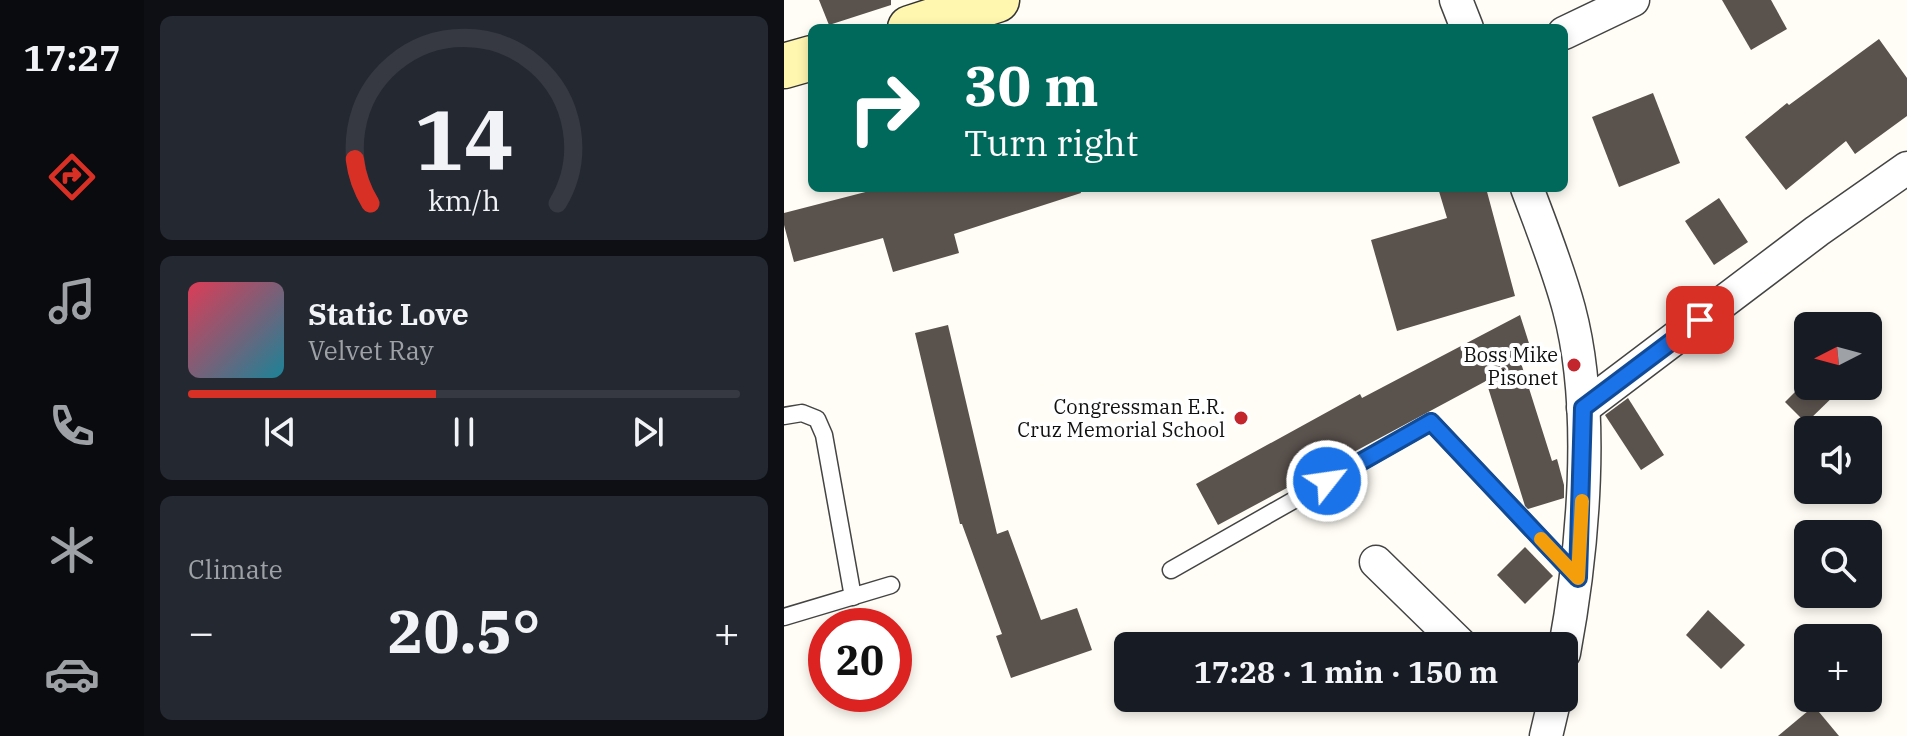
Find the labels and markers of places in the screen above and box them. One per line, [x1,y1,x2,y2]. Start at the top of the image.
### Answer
pin [1666,286,1734,354]
place label: Boss Mike Pisonet [1463,341,1558,391]
marker: Boss Mike Pisonet [1565,356,1583,374]
place label: Congressman E.R. Cruz Memorial School [1017,393,1225,443]
marker: Congressman E.R. Cruz Memorial School [1232,409,1250,427]

